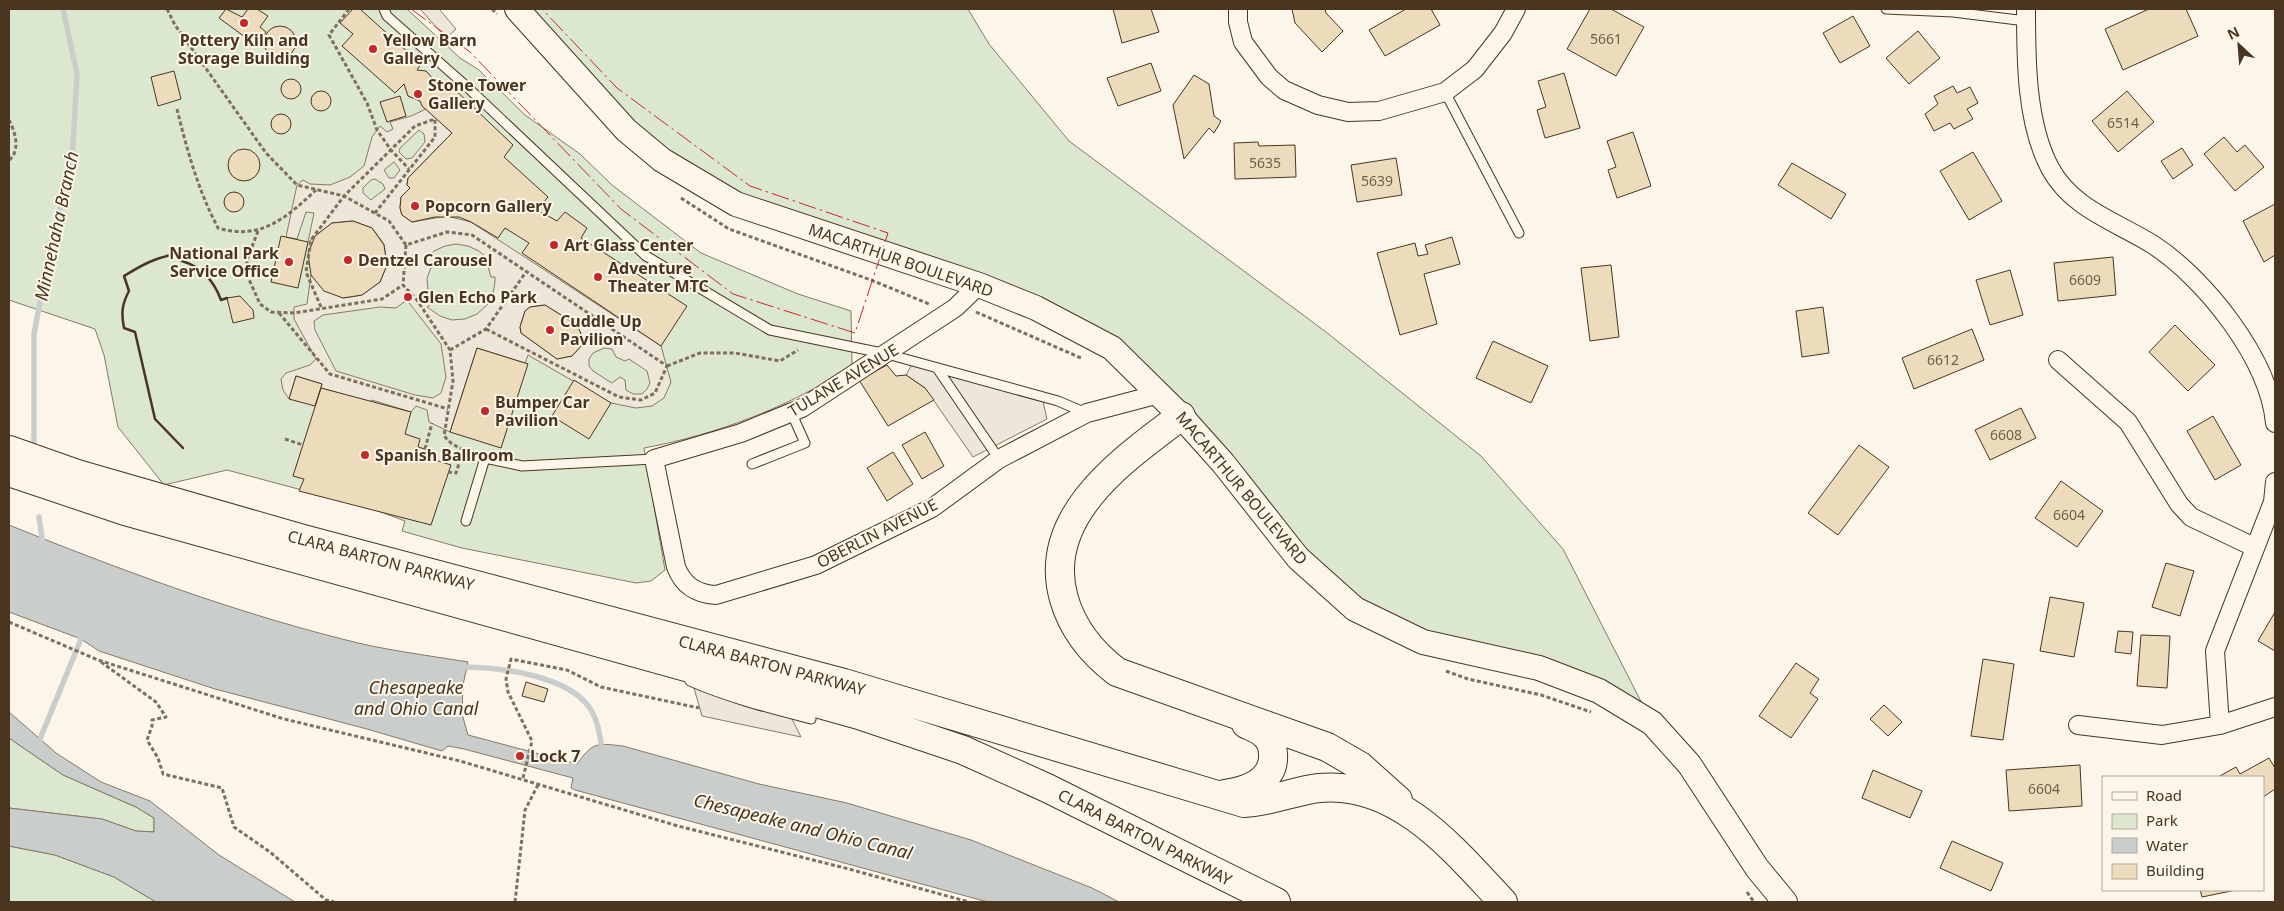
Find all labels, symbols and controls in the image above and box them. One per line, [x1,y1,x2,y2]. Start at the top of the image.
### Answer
marker: Pottery Kiln and Storage Building [238,17,250,29]
north arrow [2214,20,2264,70]
text: N [2224,22,2242,44]
place label: Pottery Kiln and Storage Building [178,29,310,69]
place label: Yellow Barn Gallery [383,29,477,69]
house number: 5661 [1590,29,1622,48]
marker: Yellow Barn Gallery [367,43,379,55]
place label: Stone Tower Gallery [428,74,526,114]
marker: Stone Tower Gallery [412,88,424,100]
house number: 6514 [2107,113,2139,132]
water label: Minnehaha Branch [28,149,84,303]
house number: 5635 [1249,153,1281,172]
house number: 5639 [1361,171,1393,190]
place label: Popcorn Gallery [425,195,552,217]
marker: Popcorn Gallery [409,200,421,212]
street label: MACARTHUR BOULEVARD [806,218,996,302]
place label: Art Glass Center [564,234,693,256]
marker: Art Glass Center [548,239,560,251]
place label: National Park Service Office [169,242,279,282]
place label: Dentzel Carousel [358,249,492,271]
marker: Dentzel Carousel [342,254,354,266]
marker: National Park Service Office [283,256,295,268]
place label: Adventure Theater MTC [608,257,709,297]
house number: 6609 [2069,270,2101,289]
marker: Adventure Theater MTC [592,271,604,283]
place label: Glen Echo Park [418,286,537,308]
marker: Glen Echo Park [402,291,414,303]
place label: Cuddle Up Pavilion [560,310,642,350]
marker: Cuddle Up Pavilion [544,324,556,336]
street label: TULANE AVENUE [784,338,902,422]
house number: 6612 [1927,350,1959,369]
place label: Bumper Car Pavilion [495,391,590,431]
marker: Bumper Car Pavilion [479,405,491,417]
street label: MACARTHUR BOULEVARD [1171,407,1313,569]
house number: 6608 [1990,425,2022,444]
place label: Spanish Ballroom [375,444,513,466]
marker: Spanish Ballroom [359,449,371,461]
street label: OBERLIN AVENUE [813,493,941,573]
house number: 6604 [2053,505,2085,524]
street label: CLARA BARTON PARKWAY [285,524,478,596]
street label: CLARA BARTON PARKWAY [676,629,869,701]
water label: Chesapeake and Ohio Canal [354,675,479,720]
place label: Lock 7 [530,745,580,767]
marker: Lock 7 [514,750,526,762]
legend [2102,776,2264,891]
house number: 6604 [2028,779,2060,798]
street label: CLARA BARTON PARKWAY [1054,783,1237,891]
text: Road [2146,785,2182,805]
water label: Chesapeake and Ohio Canal [691,787,915,865]
text: Park [2146,810,2178,830]
text: Water [2146,835,2188,855]
text: Building [2146,860,2204,880]

